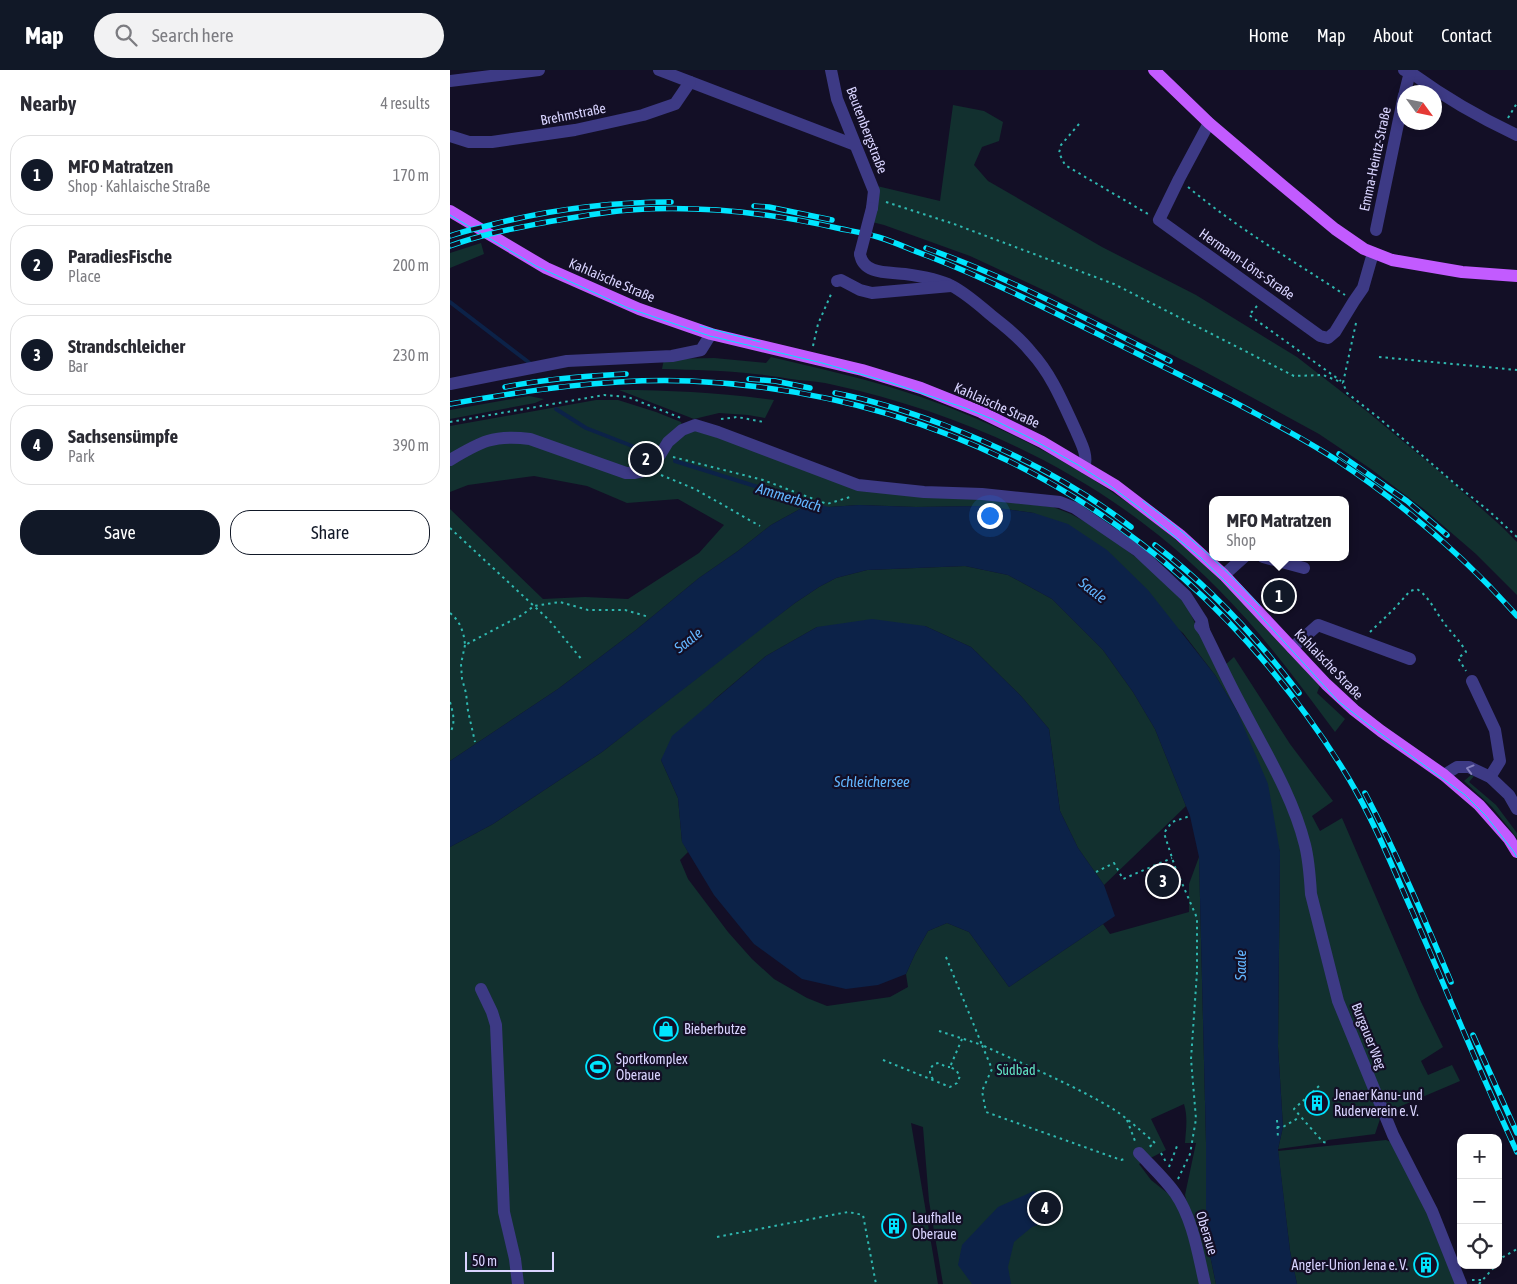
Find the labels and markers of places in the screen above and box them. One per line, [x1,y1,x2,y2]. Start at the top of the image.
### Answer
pin: 2 [630,440,662,478]
pin: 1 [1263,577,1295,615]
pin: 3 [1147,862,1179,900]
shop icon: Bieberbutze [653,1016,679,1042]
place label: Bieberbutze [684,1021,746,1037]
place label: Sportkomplex Oberaue [616,1051,688,1083]
sports icon: Sportkomplex Oberaue [585,1054,611,1080]
place label: Jenaer Kanu- und Ruderverein e. V. [1334,1087,1423,1119]
building icon: Jenaer Kanu- und Ruderverein e. V. [1304,1090,1330,1116]
pin: 4 [1029,1189,1061,1227]
place label: Laufhalle Oberaue [912,1210,962,1242]
building icon: Laufhalle Oberaue [881,1213,907,1239]
building icon: Angler-Union Jena e. V. [1413,1252,1439,1278]
place label: Angler-Union Jena e. V. [1292,1257,1408,1273]

